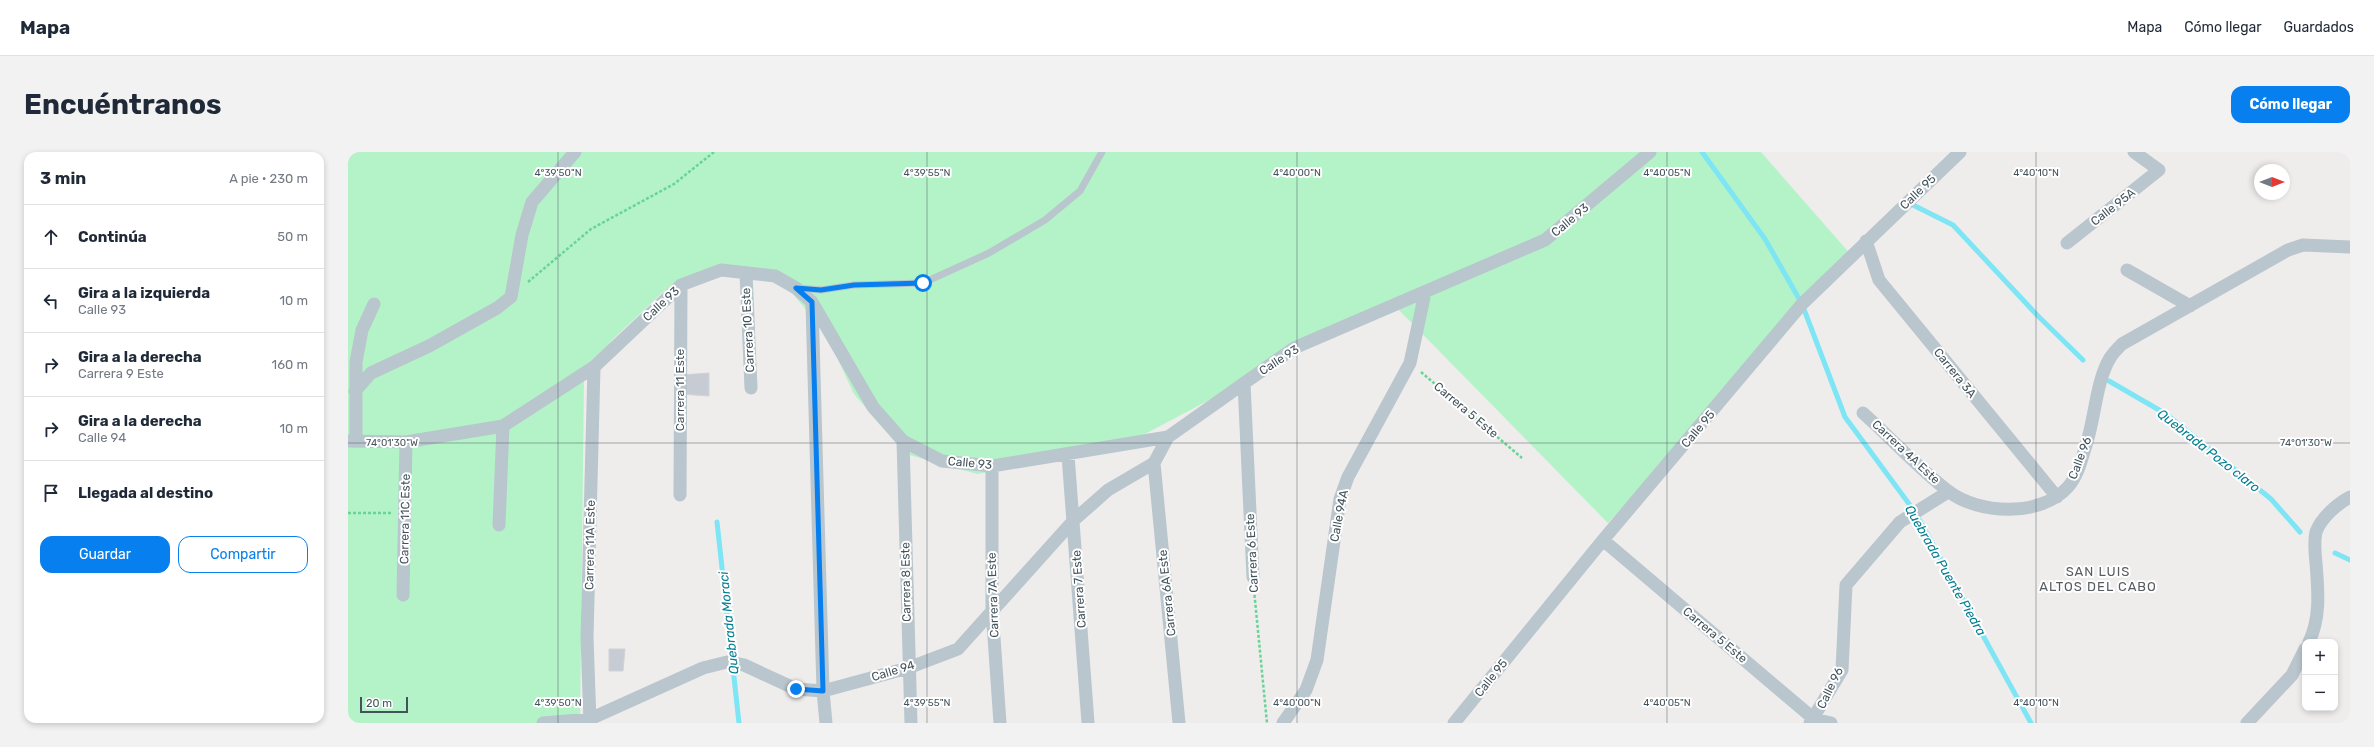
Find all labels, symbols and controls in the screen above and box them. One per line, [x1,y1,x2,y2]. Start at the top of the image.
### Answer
text: Mapa [20,16,70,39]
text: Mapa [2127,19,2162,36]
text: Cómo llegar [2184,19,2262,36]
text: Guardados [2284,19,2354,36]
button: Cómo llegar [2231,86,2350,123]
text: Encuéntranos [24,88,222,121]
north arrow [2254,164,2290,200]
text: 4°39'50"N [534,167,582,179]
text: 4°39'55"N [904,167,950,179]
text: 4°40'00"N [1273,167,1321,179]
text: 4°40'05"N [1643,167,1691,179]
text: 4°40'10"N [2013,167,2059,179]
text: 3 min [40,168,86,188]
text: A pie · 230 m [229,171,308,186]
street label: Calle 95 [1897,172,1939,212]
street label: Calle 95A [2088,185,2138,229]
street label: Calle 93 [1549,200,1591,240]
icon: ahead [40,226,62,248]
text: Continúa [78,228,147,246]
text: 50 m [277,229,308,244]
route start [914,274,932,292]
text: Gira a la izquierda [78,284,210,302]
street label: Calle 93 [640,284,682,324]
street label: Carrera 10 Este [739,287,757,373]
icon: left [40,290,62,312]
text: 10 m [279,293,308,308]
text: Calle 93 [78,302,126,317]
street label: Calle 93 [1257,342,1301,378]
street label: Carrera 3A [1931,345,1979,401]
text: Gira a la derecha [78,348,202,366]
street label: Carrera 11 Este [673,349,687,431]
icon: right [40,354,62,376]
text: 160 m [272,357,308,372]
text: Carrera 9 Este [78,366,164,381]
street label: Carrera 5 Este [1431,379,1501,441]
water label: Quebrada Pozo claro [2154,406,2263,495]
street label: Calle 95 [1678,408,1718,450]
text: Gira a la derecha [78,412,202,430]
street label: Carrera 4A Este [1869,417,1943,487]
icon: right [40,418,62,440]
text: 10 m [279,421,308,436]
text: Calle 94 [78,430,126,445]
street label: Calle 96 [2066,435,2094,481]
text: 74°01'30"W [366,437,418,449]
text: 74°01'30"W [2280,437,2332,449]
street label: Calle 93 [947,454,993,472]
street label: Carrera 11C Este [397,473,413,564]
icon: arrive [40,482,62,504]
text: Llegada al destino [78,484,213,502]
street label: Calle 94A [1327,489,1351,543]
street label: Carrera 11A Este [582,500,598,590]
water label: Quebrada Puente Piedra [1902,502,1989,639]
street label: Carrera 6 Este [1243,513,1261,593]
button: Guardar [40,536,170,573]
button: Compartir [178,536,308,573]
street label: Carrera 8 Este [898,542,914,622]
street label: Carrera 7 Este [1069,549,1089,629]
street label: Carrera 6A Este [1155,549,1179,637]
street label: Carrera 7A Este [985,552,1001,638]
district label: SAN LUIS ALTOS DEL CABO [2039,564,2157,594]
water label: Quebrada Moraci [716,570,741,675]
street label: Carrera 5 Este [1680,604,1750,666]
map controls [2302,639,2338,711]
button: + [2302,639,2338,675]
street label: Calle 95 [1472,656,1510,700]
street label: Calle 94 [870,658,917,684]
street label: Calle 96 [1814,665,1846,711]
button: − [2302,675,2338,711]
route end [787,680,805,698]
scale bar [360,695,408,714]
text: 20 m [366,697,392,710]
text: 4°39'50"N [534,697,582,709]
text: 4°39'55"N [904,697,950,709]
text: 4°40'00"N [1273,697,1321,709]
text: 4°40'05"N [1643,697,1691,709]
text: 4°40'10"N [2013,697,2059,709]

